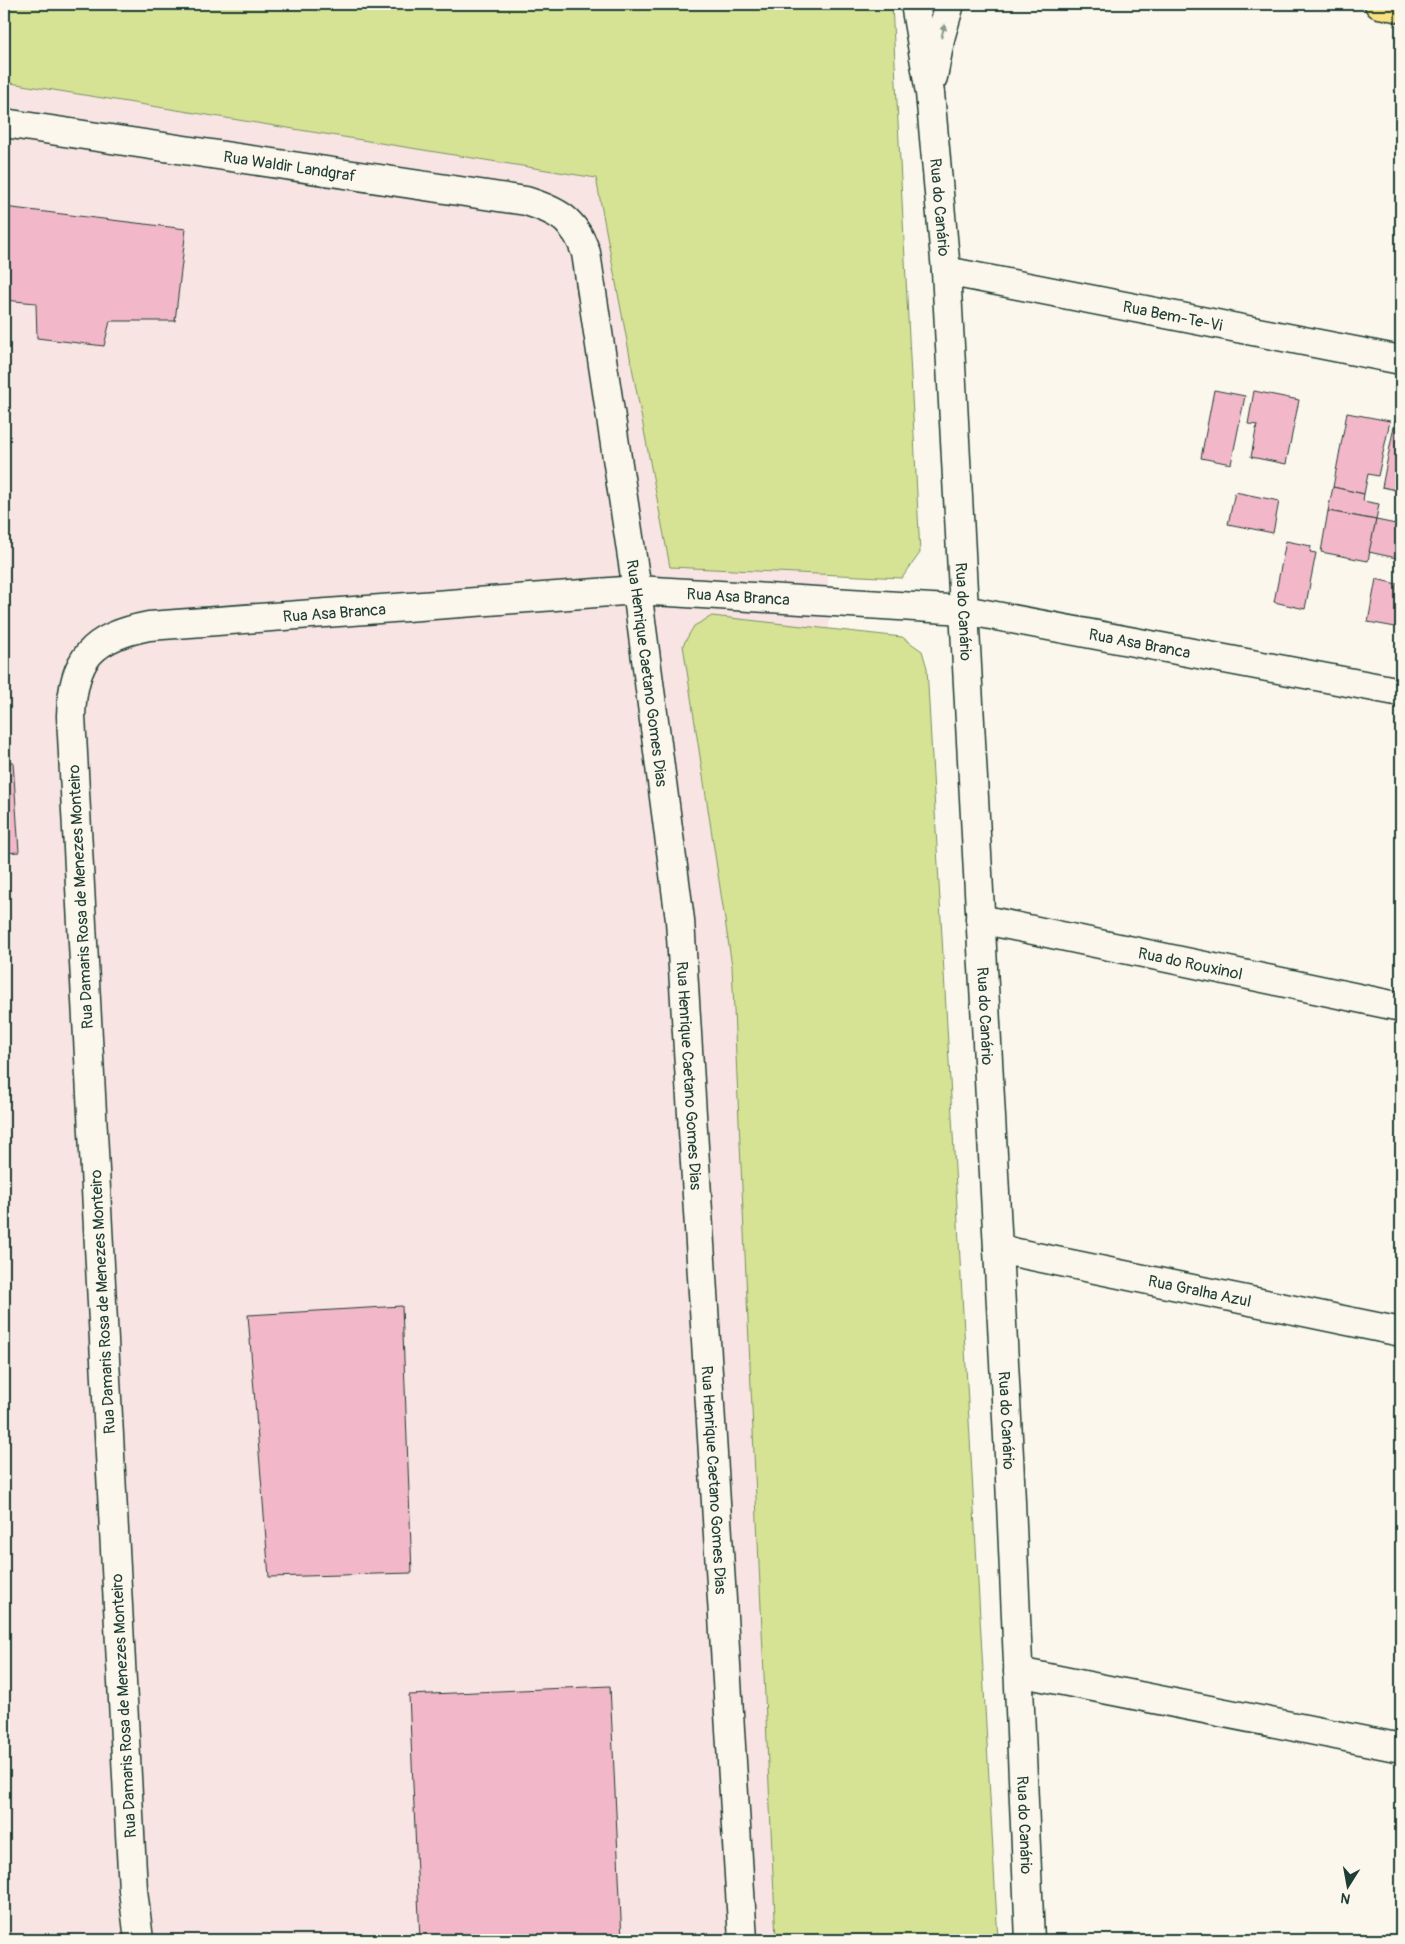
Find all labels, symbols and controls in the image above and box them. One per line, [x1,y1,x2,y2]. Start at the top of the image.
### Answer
one-way arrow [939,23,947,38]
street label: Rua Waldir Landgraf [222,147,358,187]
street label: Rua do Canário [925,157,954,258]
street label: Rua Bem-Te-Vi [1121,297,1224,336]
street label: Rua Henrique Caetano Gomes Dias [622,558,672,788]
street label: Rua do Canário [951,562,976,662]
street label: Rua Asa Branca [686,584,790,610]
street label: Rua Asa Branca [282,600,386,627]
street label: Rua Asa Branca [1087,625,1192,663]
street label: Rua Damaris Rosa de Menezes Monteiro [64,764,98,1030]
street label: Rua do Rouxinol [1136,943,1244,985]
street label: Rua Henrique Caetano Gomes Dias [672,961,706,1191]
street label: Rua do Canário [972,966,997,1066]
street label: Rua Damaris Rosa de Menezes Monteiro [86,1169,120,1435]
street label: Rua Gralha Azul [1146,1271,1253,1312]
street label: Rua Henrique Caetano Gomes Dias [697,1365,731,1595]
street label: Rua do Canário [994,1371,1019,1470]
street label: Rua Damaris Rosa de Menezes Monteiro [107,1573,141,1839]
street label: Rua do Canário [1012,1775,1036,1875]
north arrow [1322,1862,1372,1912]
text: N [1339,1889,1352,1908]

